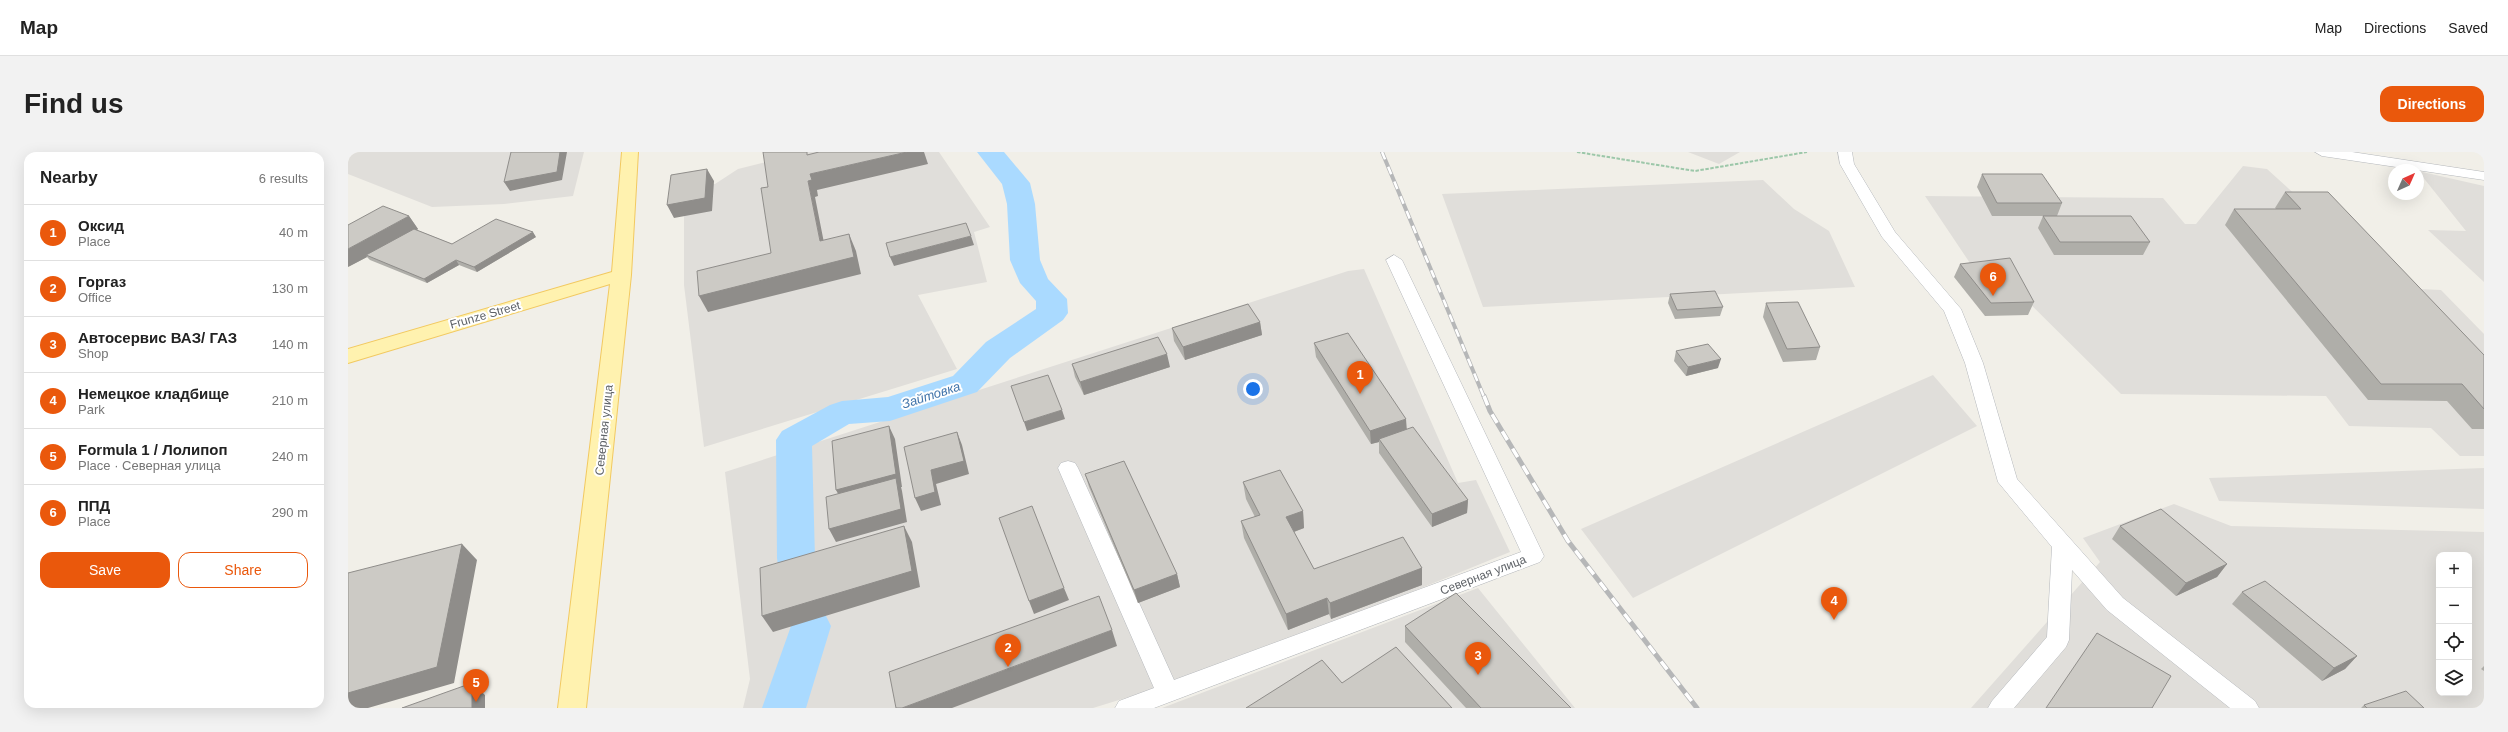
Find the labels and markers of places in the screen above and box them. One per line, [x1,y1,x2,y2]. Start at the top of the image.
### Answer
pin: 6 [1980,263,2006,296]
pin: 1 [1347,361,1373,394]
pin: 4 [1821,587,1847,620]
pin: 2 [995,634,1021,667]
pin: 3 [1465,642,1491,675]
pin: 5 [463,669,489,702]

